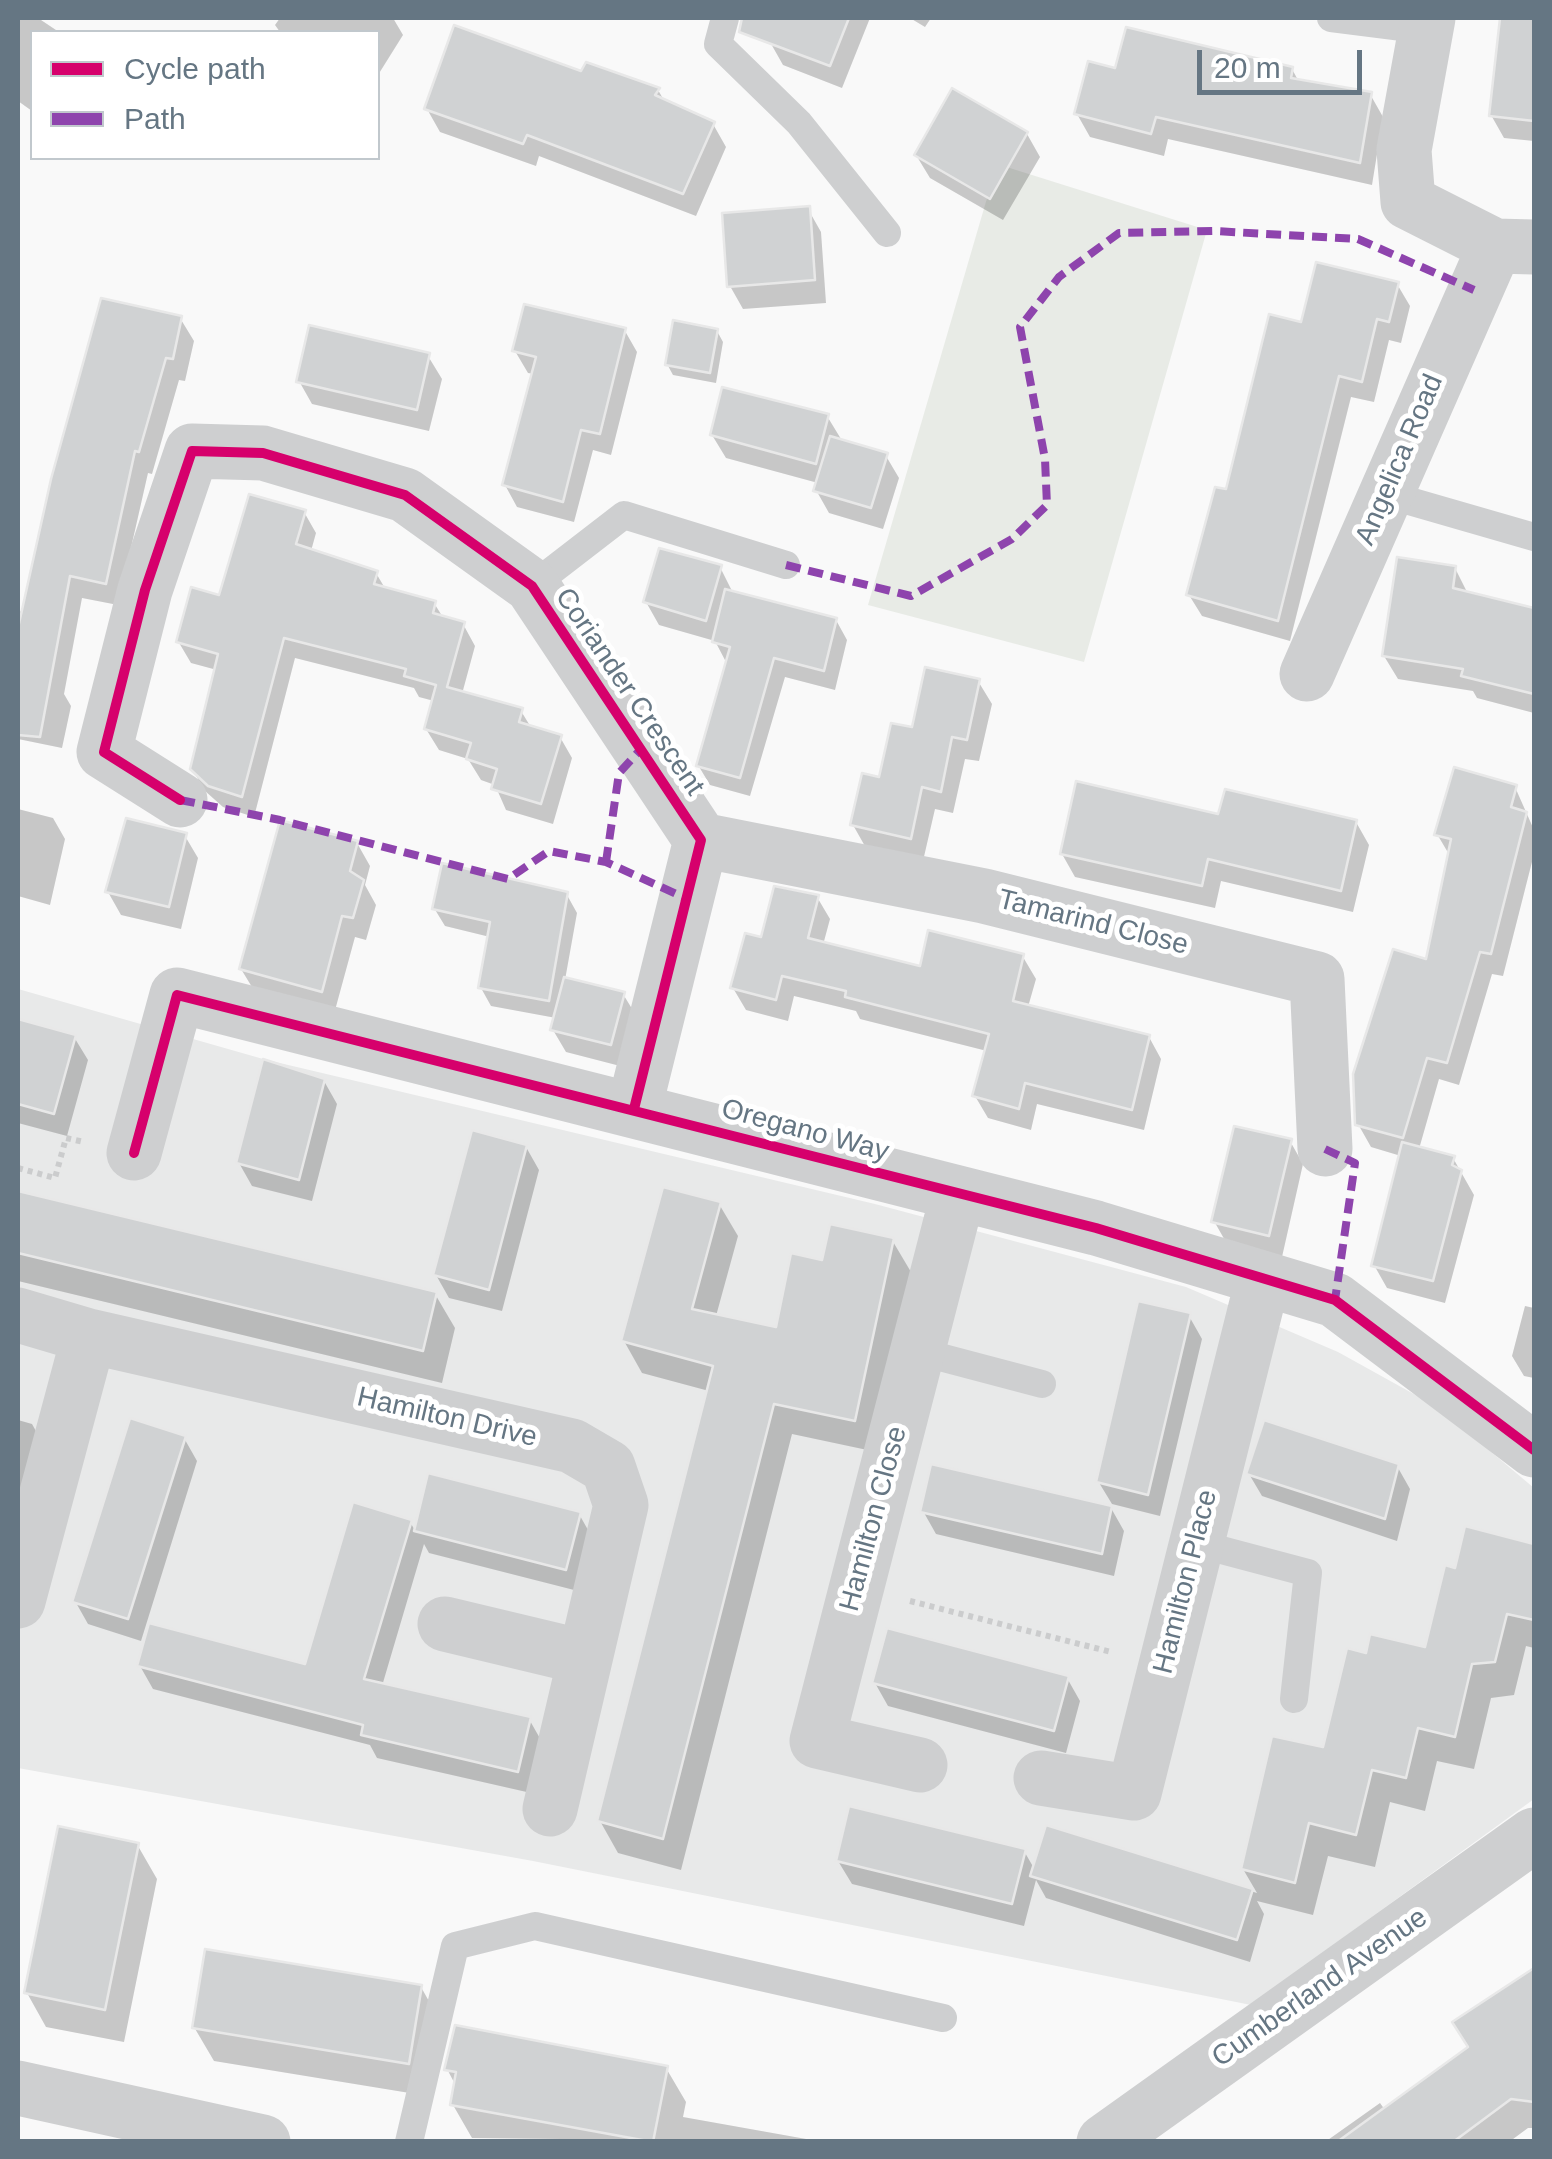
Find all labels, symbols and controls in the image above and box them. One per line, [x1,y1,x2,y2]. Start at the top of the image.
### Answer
legend [30,30,380,160]
scale bar [1202,30,1367,92]
text: 20 m [1214,51,1281,84]
text: Cycle path [124,52,266,85]
text: Path [124,102,186,135]
street label: Angelica Road [1349,370,1451,550]
street label: Coriander Crescent [547,582,711,802]
street label: Tamarind Close [995,883,1191,963]
street label: Oregano Way [718,1093,892,1169]
street label: Hamilton Drive [354,1381,540,1455]
street label: Hamilton Close [833,1423,915,1615]
street label: Hamilton Place [1147,1487,1225,1677]
street label: Cumberland Avenue [1206,1901,1434,2075]

